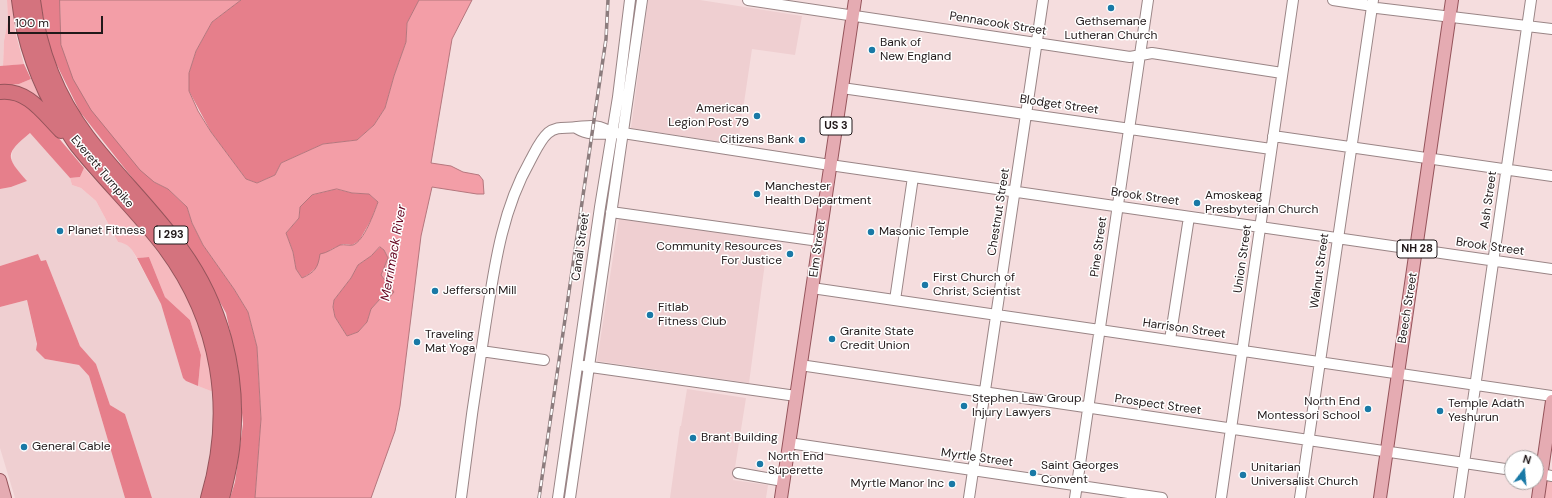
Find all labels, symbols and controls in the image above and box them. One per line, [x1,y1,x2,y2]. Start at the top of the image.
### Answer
marker: Gethsemane Lutheran Church [1106,3,1116,13]
scale bar [10,8,105,34]
street label: Pennacook Street [948,9,1048,39]
text: 100 m [15,15,49,31]
place label: Gethsemane Lutheran Church [1064,15,1158,43]
place label: Bank of New England [880,36,951,64]
marker: Bank of New England [867,45,877,55]
street label: Blodget Street [1019,92,1099,118]
place label: American Legion Post 79 [668,102,749,130]
marker: American Legion Post 79 [752,111,762,121]
road number: US 3 [820,117,852,135]
street label: Everett Turnpike [67,133,137,211]
place label: Citizens Bank [720,133,794,147]
marker: Citizens Bank [797,135,807,145]
street label: Chestnut Street [985,167,1013,257]
street label: Ash Street [1478,170,1500,230]
place label: Manchester Health Department [765,180,871,208]
street label: Brook Street [1110,185,1180,209]
marker: Manchester Health Department [752,189,762,199]
place label: Amoskeag Presbyterian Church [1205,189,1318,217]
marker: Amoskeag Presbyterian Church [1192,198,1202,208]
water label: Merrimack River [378,204,410,302]
street label: Canal Street [569,212,593,282]
street label: Pine Street [1088,216,1110,278]
street label: Elm Street [807,220,829,278]
place label: Planet Fitness [68,224,145,238]
street label: Union Street [1231,224,1255,294]
place label: Masonic Temple [879,225,969,239]
marker: Planet Fitness [55,226,65,236]
road number: I 293 [154,226,188,244]
marker: Masonic Temple [866,227,876,237]
street label: Walnut Street [1308,232,1332,310]
street label: Brook Street [1455,235,1525,259]
place label: Community Resources For Justice [656,240,782,268]
road number: NH 28 [1397,240,1437,258]
marker: Community Resources For Justice [785,249,795,259]
place label: First Church of Christ, Scientist [933,271,1021,299]
street label: Beech Street [1395,271,1421,345]
marker: First Church of Christ, Scientist [920,280,930,290]
place label: Jefferson Mill [443,284,517,298]
marker: Jefferson Mill [430,286,440,296]
place label: Fitlab Fitness Club [658,301,727,329]
marker: Fitlab Fitness Club [645,310,655,320]
street label: Harrison Street [1142,316,1226,342]
place label: Granite State Credit Union [840,325,914,353]
place label: Traveling Mat Yoga [425,328,475,356]
marker: Granite State Credit Union [827,334,837,344]
marker: Traveling Mat Yoga [412,337,422,347]
place label: Stephen Law Group Injury Lawyers [972,392,1082,420]
street label: Prospect Street [1114,392,1202,418]
place label: North End Montessori School [1257,395,1360,423]
place label: Temple Adath Yeshurun [1448,397,1524,425]
marker: Stephen Law Group Injury Lawyers [959,401,969,411]
marker: North End Montessori School [1363,404,1373,414]
marker: Temple Adath Yeshurun [1435,406,1445,416]
place label: Brant Building [701,431,778,445]
marker: Brant Building [688,433,698,443]
place label: General Cable [32,440,111,454]
marker: General Cable [19,442,29,452]
street label: Myrtle Street [940,446,1014,470]
place label: North End Superette [768,450,824,478]
north arrow [1504,450,1544,490]
text: N [1521,452,1533,467]
marker: North End Superette [755,459,765,469]
place label: Saint Georges Convent [1041,459,1119,487]
place label: Unitarian Universalist Church [1251,461,1358,489]
marker: Saint Georges Convent [1028,468,1038,478]
marker: Unitarian Universalist Church [1238,470,1248,480]
place label: Myrtle Manor Inc [851,477,944,491]
marker: Myrtle Manor Inc [947,479,957,489]

